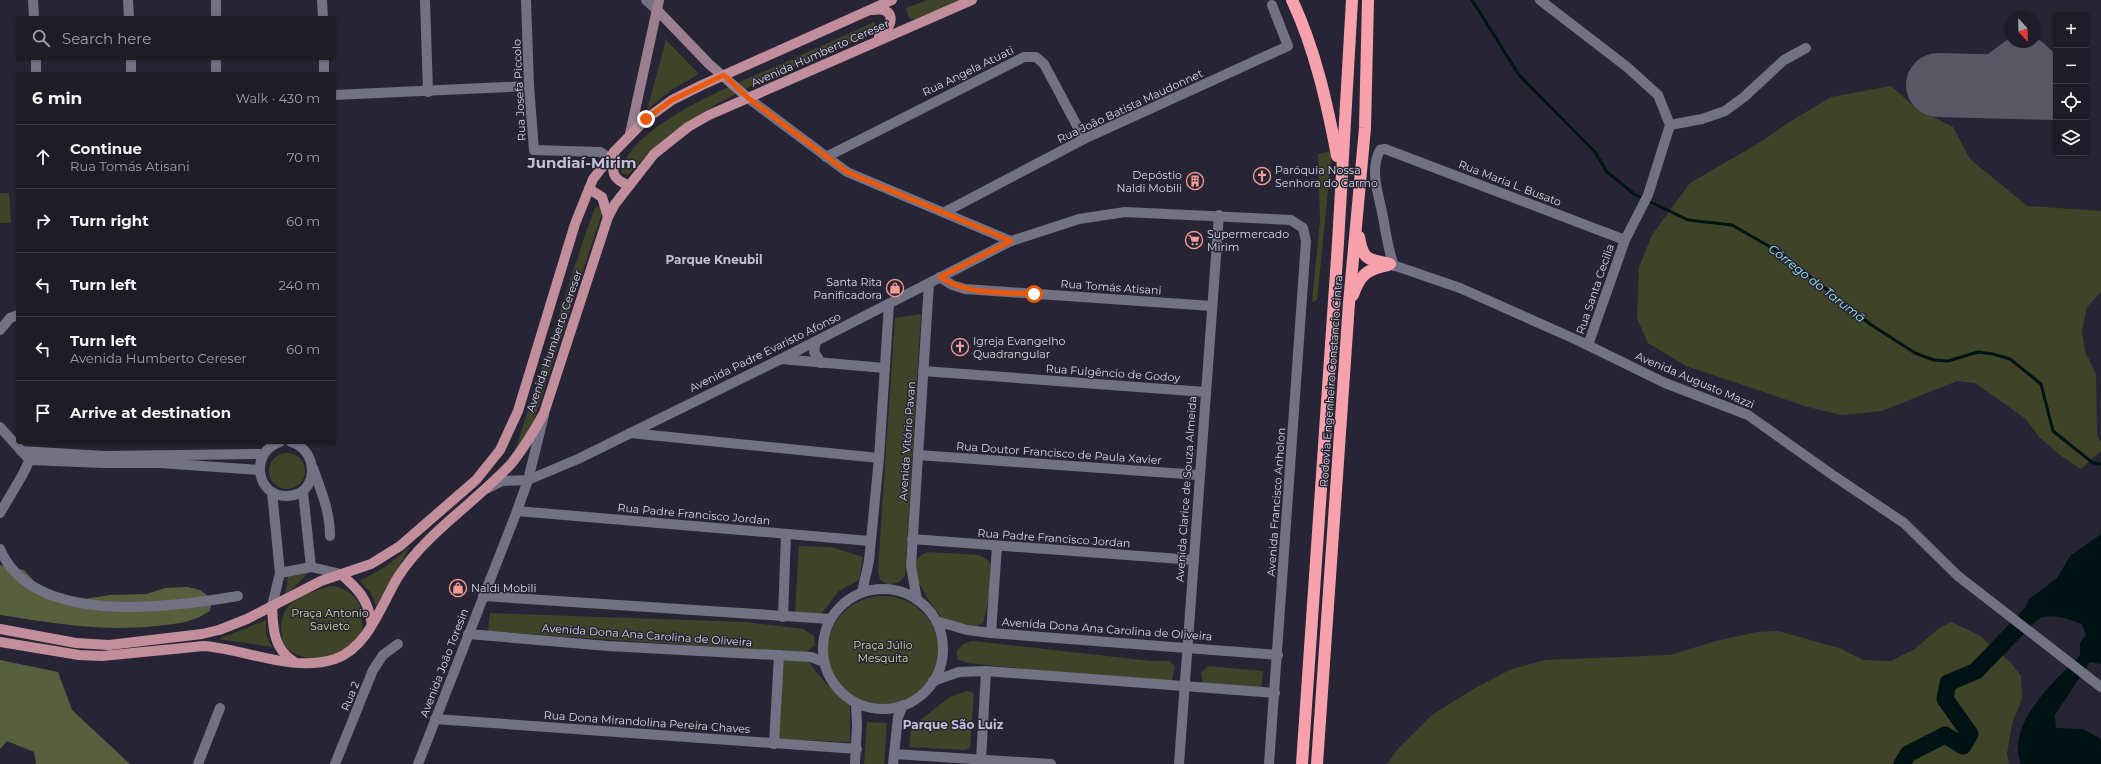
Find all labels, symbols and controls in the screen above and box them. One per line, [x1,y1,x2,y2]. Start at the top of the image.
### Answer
north arrow [2005,12,2041,48]
map controls [2053,12,2089,156]
button: + [2053,12,2089,48]
search box [16,16,336,60]
street label: Avenida Humberto Cereser [749,16,891,90]
icon: search [30,27,52,49]
text: Search here [62,29,151,48]
street label: Rua Josefa Piccolo [509,39,529,141]
street label: Rua Angela Atuati [920,43,1016,99]
button: − [2053,48,2089,84]
street label: Rua João Batista Maudonnet [1055,66,1206,146]
button: locate [2053,84,2089,120]
text: 6 min [32,88,82,108]
text: Walk · 430 m [236,90,320,106]
route end [637,110,655,128]
button: layers [2053,120,2089,156]
text: Continue [70,139,142,158]
icon: ahead [32,146,54,168]
text: 70 m [287,149,320,165]
district label: Jundiaí-Mirim [527,153,636,172]
street label: Rua Maria L. Busato [1457,157,1564,209]
text: Rua Tomás Atisani [70,158,190,174]
place label: Paróquia Nossa Senhora do Carmo [1275,163,1378,190]
church icon: Paróquia Nossa Senhora do Carmo [1252,166,1272,186]
place label: Depóstio Naldi Mobili [1117,168,1182,195]
building icon: Depóstio Naldi Mobili [1185,171,1205,191]
icon: right [32,210,54,232]
text: Turn right [70,211,149,230]
text: 60 m [286,213,320,229]
place label: Supermercado Mirim [1207,227,1289,254]
supermarket icon: Supermercado Mirim [1184,230,1204,250]
water label: Córrego do Tarumã [1766,241,1868,325]
street label: Rua Santa Cecilia [1573,242,1617,336]
district label: Parque Kneubil [666,252,763,267]
street label: Avenida Humberto Cereser [523,268,585,414]
icon: left [32,274,54,296]
text: Turn left [70,275,137,294]
place label: Santa Rita Panificadora [813,275,882,302]
street label: Rodovia Engenheiro Constancio Cintra [1317,275,1345,487]
street label: Rua Tomás Atisani [1060,276,1162,298]
text: 240 m [279,277,320,293]
shop icon: Santa Rita Panificadora [885,278,905,298]
route start [1025,285,1043,303]
street label: Avenida Padre Evaristo Afonso [687,309,843,395]
text: Turn left [70,331,137,350]
place label: Igreja Evangelho Quadrangular [973,334,1066,361]
church icon: Igreja Evangelho Quadrangular [950,337,970,357]
icon: left [32,338,54,360]
text: 60 m [286,341,320,357]
street label: Avenida Augusto Mazzi [1633,349,1757,411]
text: Avenida Humberto Cereser [70,350,247,366]
street label: Rua Fulgêncio de Godoy [1045,361,1181,385]
street label: Avenida Vitório Pavan [896,381,918,501]
street label: Avenida Clarice de Souza Almeida [1173,395,1199,583]
icon: arrive [32,402,54,424]
text: Arrive at destination [70,403,231,422]
street label: Avenida Francisco Anholon [1264,427,1288,577]
street label: Rua Doutor Francisco de Paula Xavier [956,439,1162,467]
street label: Rua Padre Francisco Jordan [617,500,771,528]
street label: Rua Padre Francisco Jordan [977,526,1131,550]
shop icon: Naldi Mobili [448,578,468,598]
place label: Naldi Mobili [471,581,536,595]
park label: Praça Antonio Savieto [291,606,369,633]
street label: Avenida João Toresin [417,607,471,719]
street label: Avenida Dona Ana Carolina de Oliveira [1001,615,1213,643]
street label: Avenida Dona Ana Carolina de Oliveira [541,621,753,649]
park label: Praça Júlio Mesquita [853,638,913,665]
street label: Rua 2 [338,679,362,713]
street label: Rua Dona Mirandolina Pereira Chaves [543,708,751,736]
district label: Parque São Luiz [903,717,1004,732]

